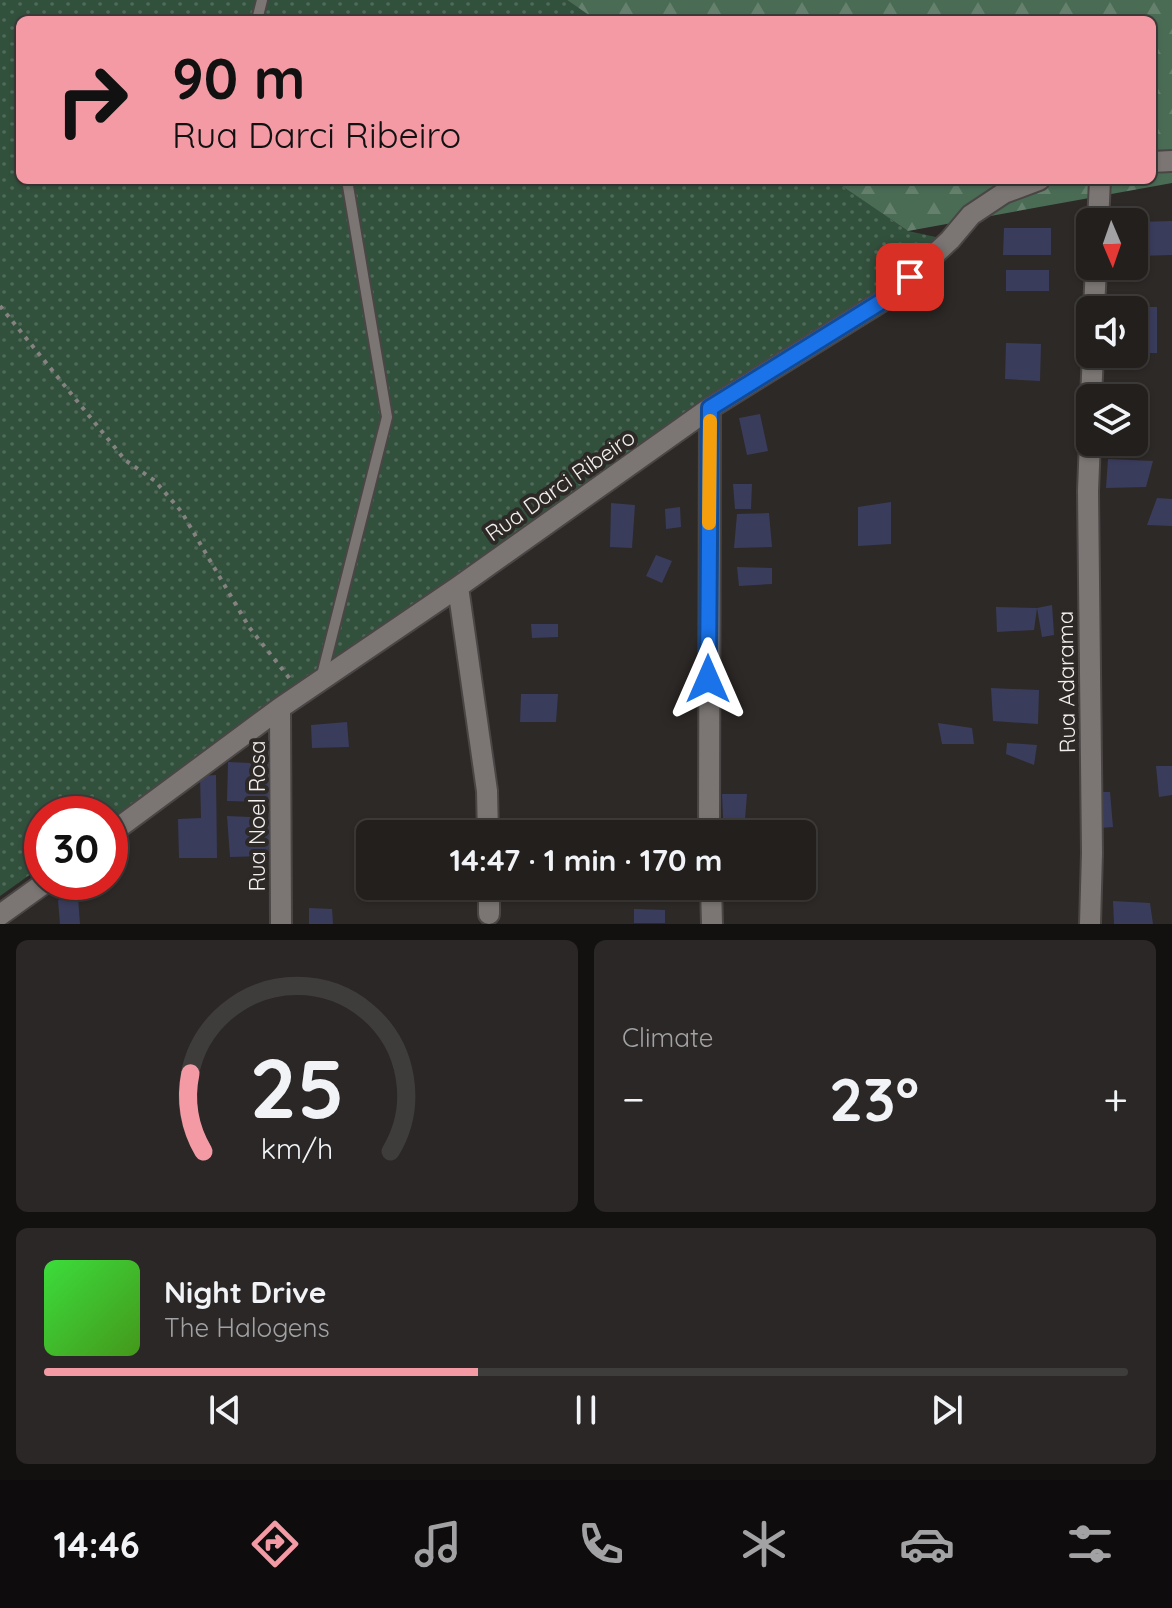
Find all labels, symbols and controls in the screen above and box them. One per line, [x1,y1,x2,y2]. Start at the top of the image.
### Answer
text: 90 m [172,43,306,113]
icon: right [40,48,144,152]
text: Rua Darci Ribeiro [172,112,461,157]
north arrow [1076,208,1148,280]
map controls [1076,208,1148,456]
pin [876,243,944,311]
icon: arrive [888,255,932,299]
button: sound [1076,296,1148,368]
button: layers [1076,384,1148,456]
street label: Rua Darci Ribeiro [480,423,640,547]
street label: Rua Adarama [1051,611,1081,753]
position arrow [666,637,750,721]
street label: Rua Noel Rosa [243,741,271,891]
speed limit sign: 30 [24,796,128,900]
text: 14:47 · 1 min · 170 m [450,841,722,879]
text: Climate [622,1021,713,1054]
text: 25 [249,1035,345,1139]
text: 23° [829,1061,919,1136]
text: − [622,1071,645,1126]
text: + [1103,1071,1128,1126]
text: km/h [261,1130,333,1166]
text: Night Drive [164,1273,326,1311]
text: The Halogens [164,1311,330,1344]
icon: previous [203,1388,247,1432]
icon: pause [564,1388,608,1432]
icon: next [925,1388,969,1432]
icon: directions [247,1516,303,1572]
icon: music [410,1516,466,1572]
icon: phone [573,1516,629,1572]
icon: climate [736,1516,792,1572]
icon: car [899,1516,955,1572]
icon: filters [1062,1516,1118,1572]
text: 14:46 [54,1522,140,1567]

